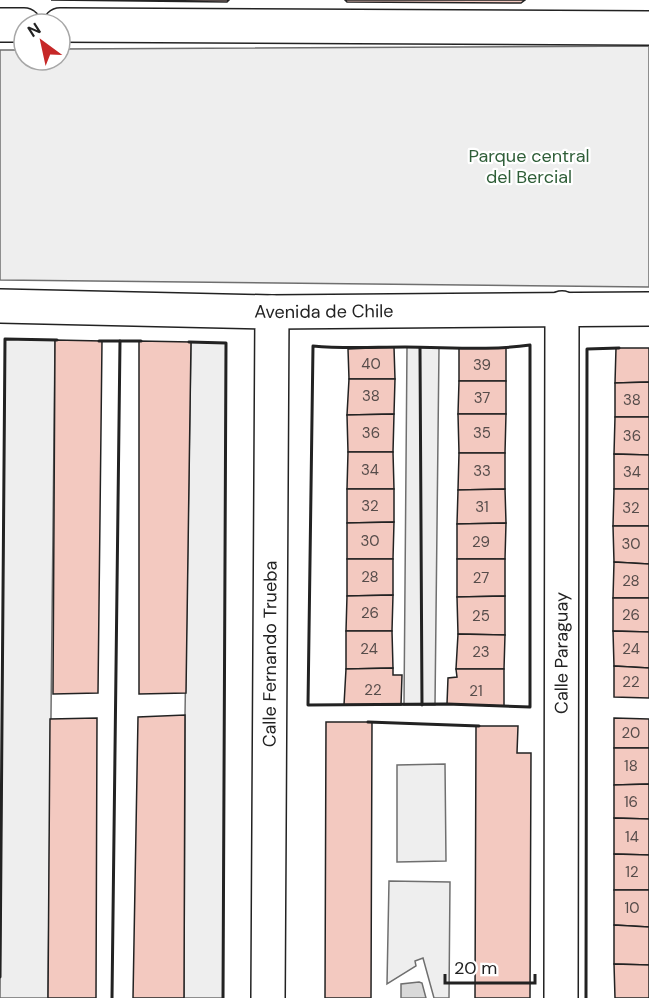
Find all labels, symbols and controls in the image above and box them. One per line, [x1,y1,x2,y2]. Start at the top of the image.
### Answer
north arrow [12,12,72,72]
text: N [23,18,45,42]
park label: Parque central del Bercial [468,144,590,189]
street label: Avenida de Chile [254,299,394,324]
house number: 40 [361,354,381,374]
house number: 39 [473,355,491,375]
house number: 38 [362,386,380,406]
house number: 37 [474,388,490,408]
house number: 38 [623,390,641,410]
house number: 36 [362,423,380,443]
house number: 35 [473,423,491,443]
house number: 36 [623,426,641,446]
house number: 34 [361,460,379,480]
house number: 33 [473,461,491,481]
house number: 34 [623,462,641,482]
house number: 32 [361,496,379,516]
house number: 31 [475,497,489,517]
house number: 32 [622,498,640,518]
house number: 30 [360,531,380,551]
house number: 29 [472,532,490,552]
house number: 30 [621,534,641,554]
street label: Calle Fernando Trueba [257,561,283,747]
house number: 28 [361,567,379,587]
house number: 27 [473,568,489,588]
house number: 28 [622,571,640,591]
street label: Calle Paraguay [549,592,574,714]
house number: 26 [361,603,379,623]
house number: 26 [622,605,640,625]
house number: 25 [472,606,490,626]
house number: 24 [360,639,378,659]
house number: 24 [622,639,640,659]
house number: 23 [472,642,490,662]
house number: 22 [622,672,640,692]
house number: 22 [364,680,382,700]
house number: 21 [469,681,483,701]
house number: 20 [622,723,640,743]
house number: 18 [624,756,638,776]
house number: 16 [624,792,638,812]
house number: 14 [625,827,639,847]
house number: 12 [625,862,639,882]
house number: 10 [625,898,639,918]
scale bar [445,947,535,985]
text: 20 m [454,956,497,980]

